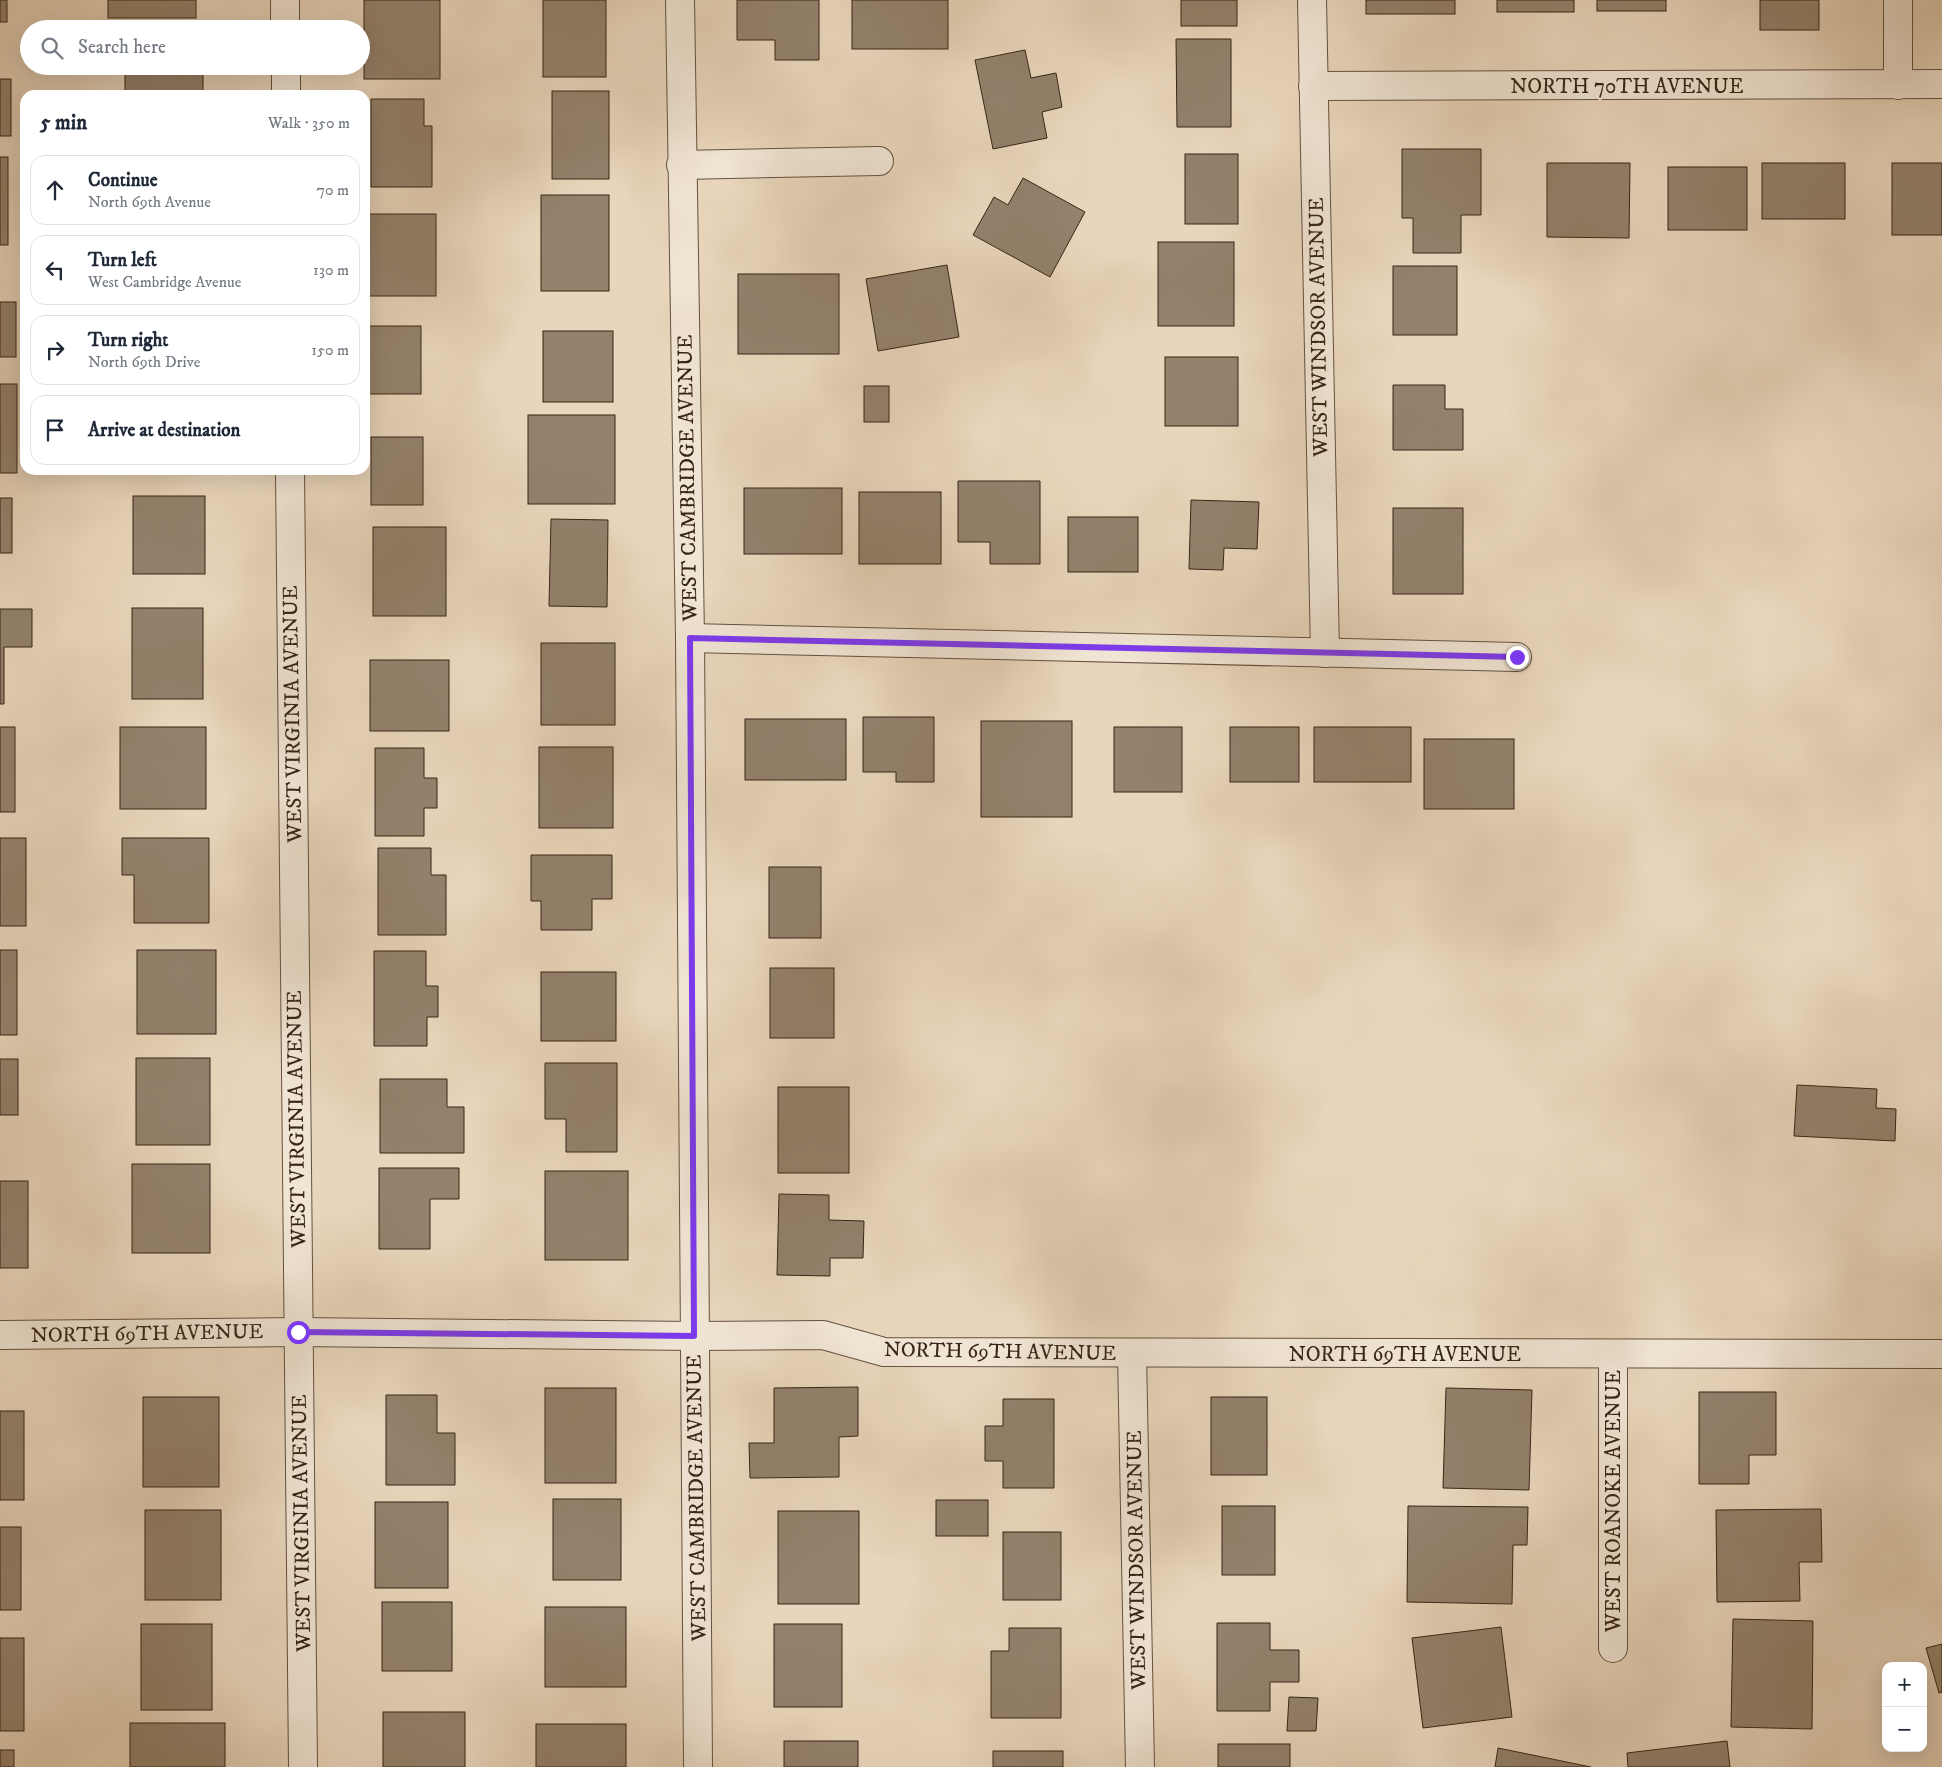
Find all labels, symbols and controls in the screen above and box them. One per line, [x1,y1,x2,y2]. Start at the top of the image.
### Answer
search box [20,20,370,75]
icon: search [38,34,66,62]
text: Search here [78,36,166,59]
street label: NORTH 70TH AVENUE [1510,74,1744,100]
text: 5 min [40,110,87,136]
text: Walk · 350 m [268,113,350,133]
text: Continue [88,169,158,192]
icon: ahead [41,176,69,204]
text: 70 m [317,180,349,200]
text: North 69th Avenue [88,192,211,212]
street label: WEST WINDSOR AVENUE [1304,197,1334,458]
text: Turn left [88,249,157,272]
icon: left [41,256,69,284]
text: 130 m [313,260,349,280]
text: West Cambridge Avenue [88,272,241,292]
text: Turn right [88,329,168,352]
street label: WEST CAMBRIDGE AVENUE [672,334,704,623]
icon: right [41,336,69,364]
text: 150 m [311,340,349,360]
text: North 69th Drive [88,352,200,372]
icon: arrive [41,416,69,444]
text: Arrive at destination [88,419,240,442]
street label: WEST VIRGINIA AVENUE [278,585,308,844]
route end [1506,646,1529,669]
street label: WEST VIRGINIA AVENUE [282,990,312,1249]
street label: NORTH 69TH AVENUE [31,1319,264,1349]
route start [287,1321,310,1344]
street label: NORTH 69TH AVENUE [884,1337,1117,1367]
street label: NORTH 69TH AVENUE [1289,1342,1521,1368]
street label: WEST CAMBRIDGE AVENUE [681,1354,713,1643]
street label: WEST ROANOKE AVENUE [1601,1370,1627,1633]
street label: WEST VIRGINIA AVENUE [287,1394,317,1653]
street label: WEST WINDSOR AVENUE [1122,1430,1152,1691]
map controls [1882,1662,1927,1752]
button: + [1882,1662,1927,1707]
button: − [1882,1707,1927,1752]

